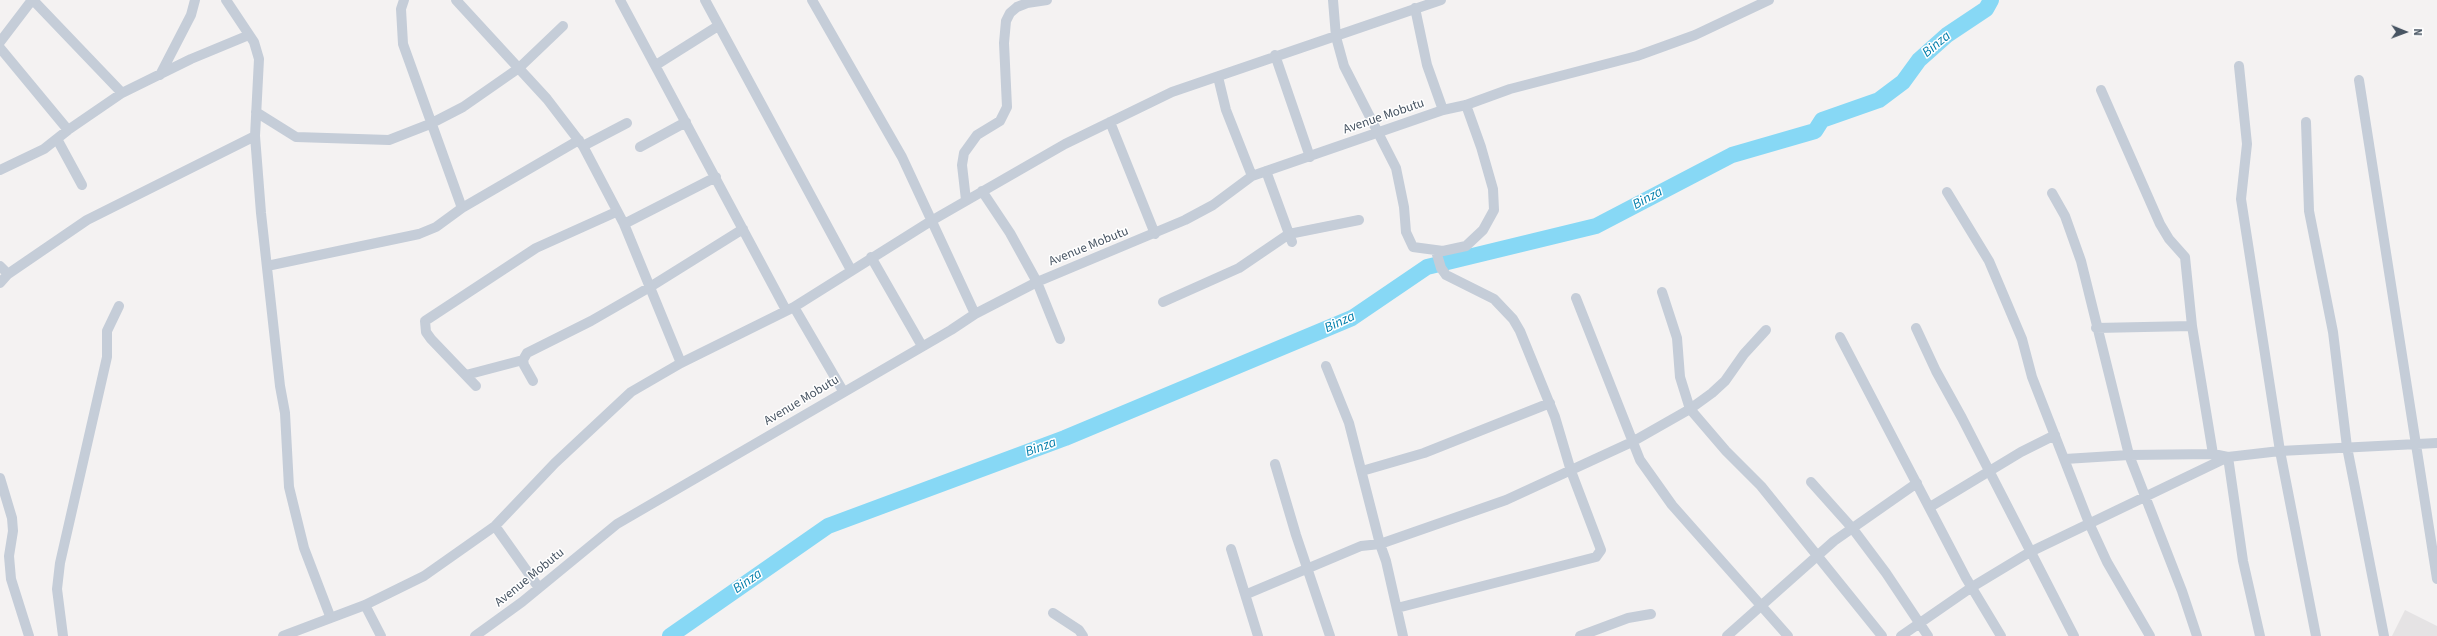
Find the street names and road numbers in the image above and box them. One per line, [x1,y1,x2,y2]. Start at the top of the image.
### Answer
street label: Avenue Mobutu [1341,96,1427,138]
street label: Avenue Mobutu [1047,224,1131,270]
street label: Avenue Mobutu [762,372,842,430]
street label: Avenue Mobutu [492,545,568,611]

